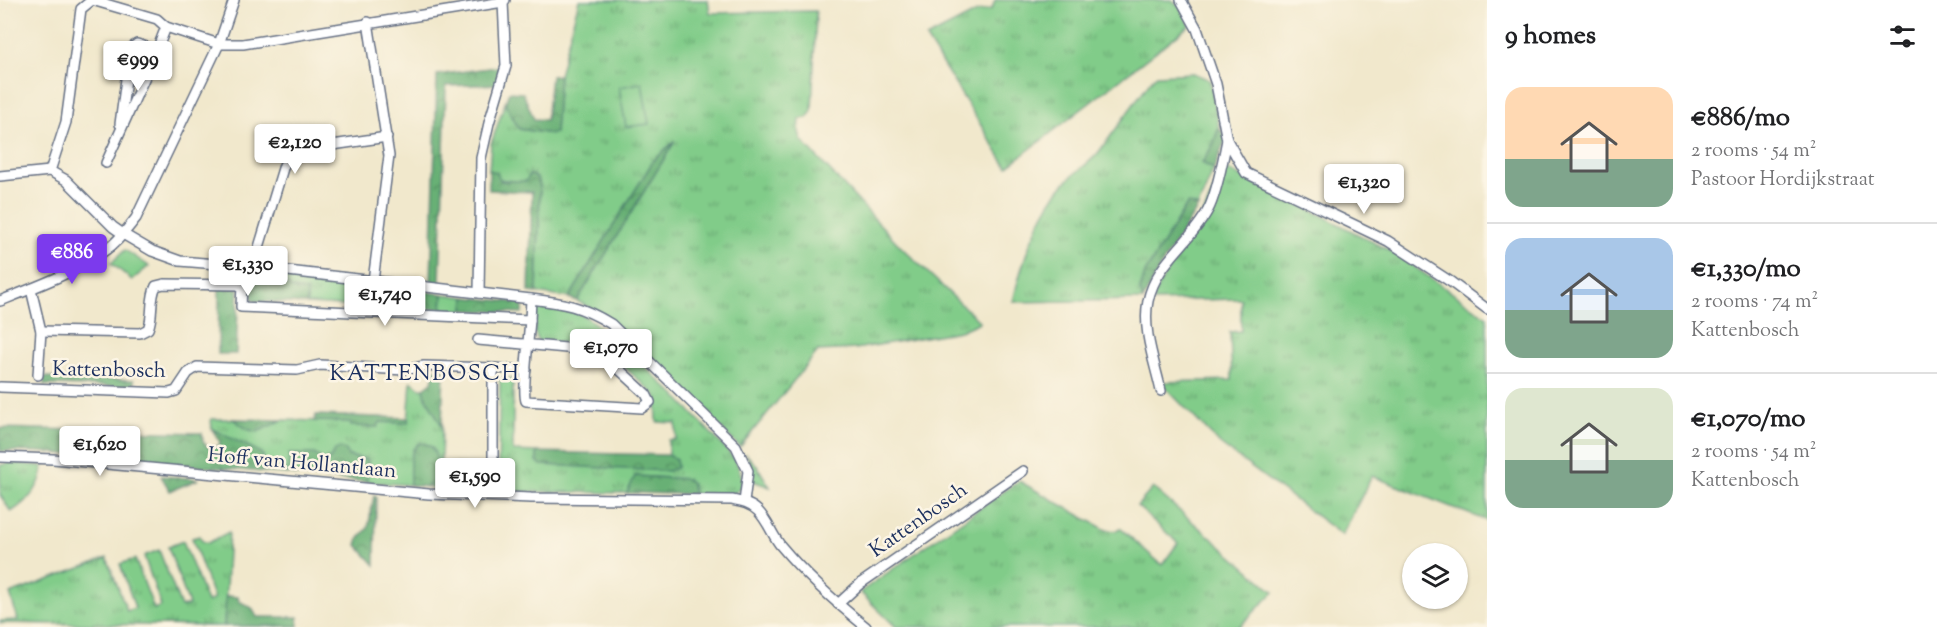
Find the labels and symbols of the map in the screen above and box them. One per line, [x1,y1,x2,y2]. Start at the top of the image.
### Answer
pin: €999 [102,41,174,92]
pin: €2,120 [246,124,344,175]
pin: €1,320 [1315,164,1413,215]
pin: €886 [36,234,108,285]
pin: €1,330 [199,246,297,297]
pin: €1,740 [336,276,434,327]
pin: €1,070 [562,329,660,380]
street label: Kattenbosch [52,355,166,387]
district label: KATTENBOSCH [329,359,521,391]
pin: €1,620 [51,426,149,477]
street label: Hoff van Hollantlaan [206,441,398,487]
pin: €1,590 [426,458,524,509]
street label: Kattenbosch [864,476,974,566]

